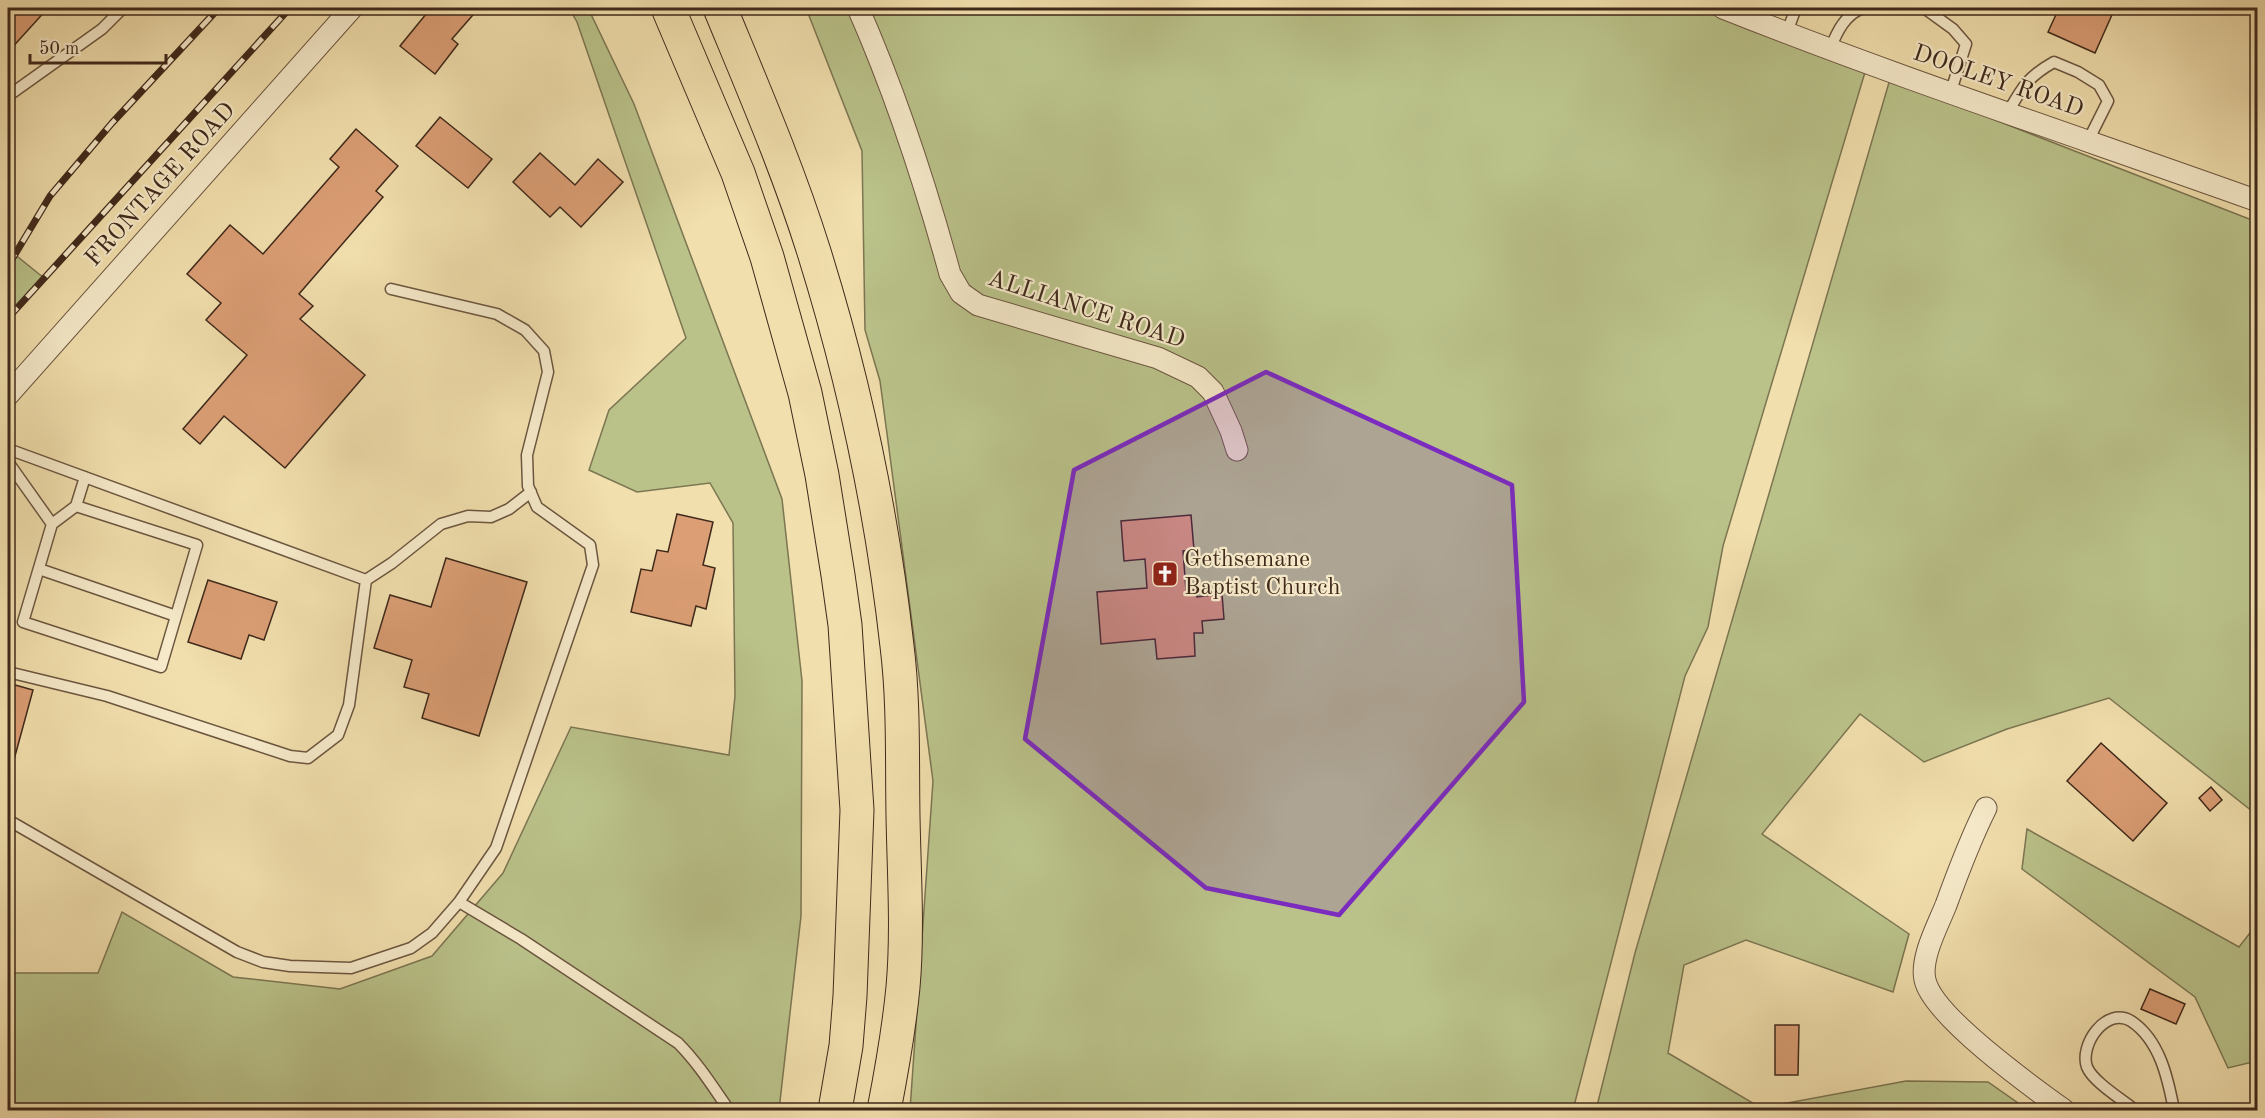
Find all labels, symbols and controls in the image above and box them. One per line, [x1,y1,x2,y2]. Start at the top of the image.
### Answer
scale bar [30,27,166,65]
text: 50 m [39,40,79,58]
street label: DOOLEY ROAD [1910,42,2086,122]
street label: FRONTAGE ROAD [81,98,241,272]
street label: ALLIANCE ROAD [984,267,1188,353]
place label: Gethsemane Baptist Church [1184,548,1341,600]
church icon: Gethsemane Baptist Church [1150,559,1180,589]

